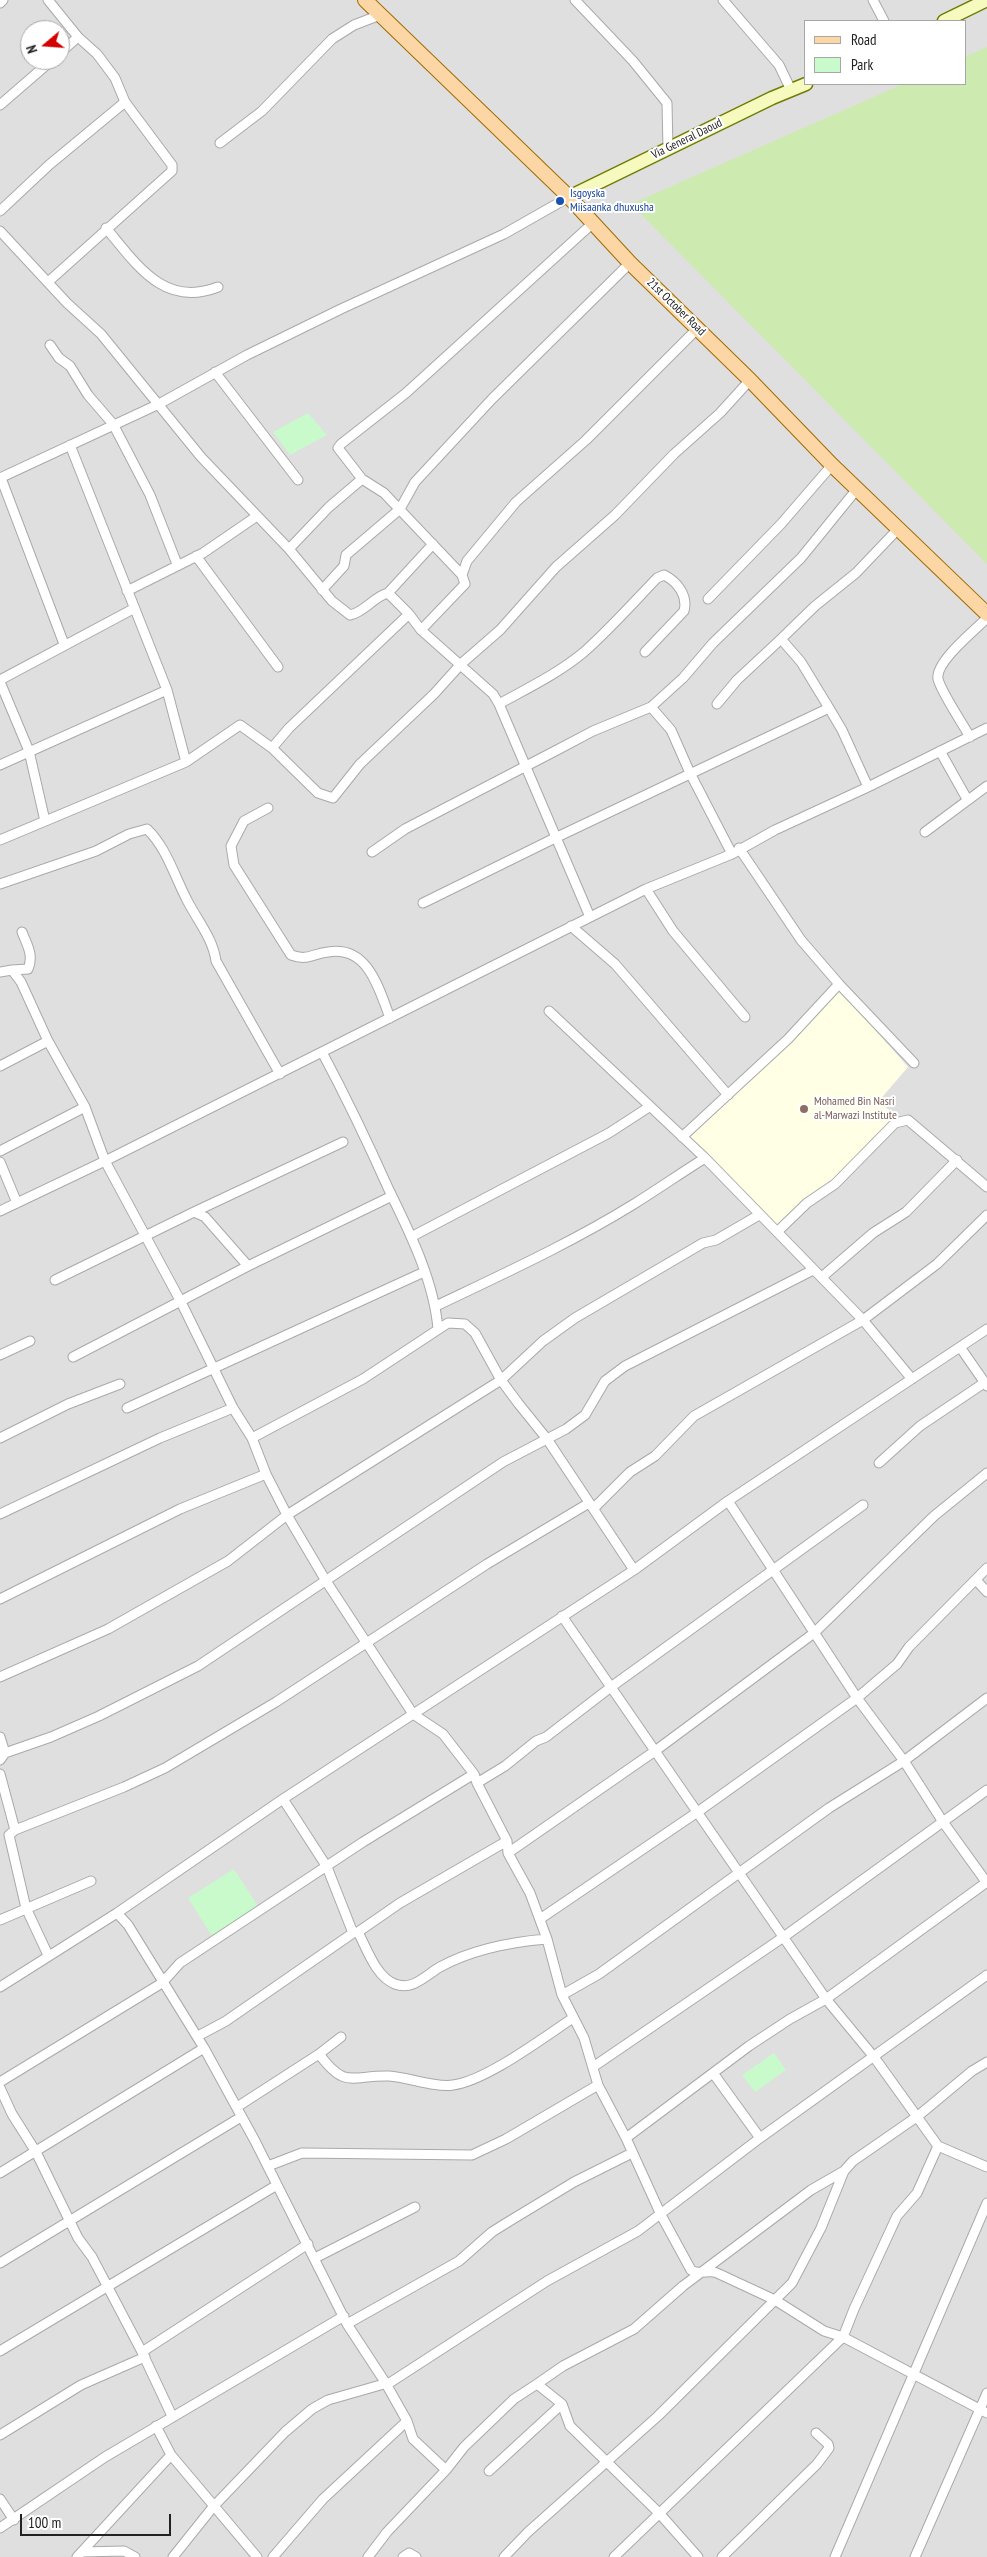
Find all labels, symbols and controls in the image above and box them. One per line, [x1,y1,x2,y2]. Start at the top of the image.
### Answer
north arrow [20,20,70,70]
legend [804,20,967,85]
text: Road [851,30,877,49]
text: N [22,43,41,56]
text: Park [851,55,873,74]
street label: Via General Daoud [649,116,725,162]
place label: Isgoyska Miisaanka dhuxusha [570,187,654,215]
marker: Isgoyska Miisaanka dhuxusha [554,195,566,207]
street label: 21st October Road [644,275,708,339]
place label: Mohamed Bin Nasri al-Marwazi Institute [814,1095,897,1123]
marker: Mohamed Bin Nasri al-Marwazi Institute [798,1103,810,1115]
scale bar [22,2504,174,2536]
text: 100 m [28,2513,61,2532]

